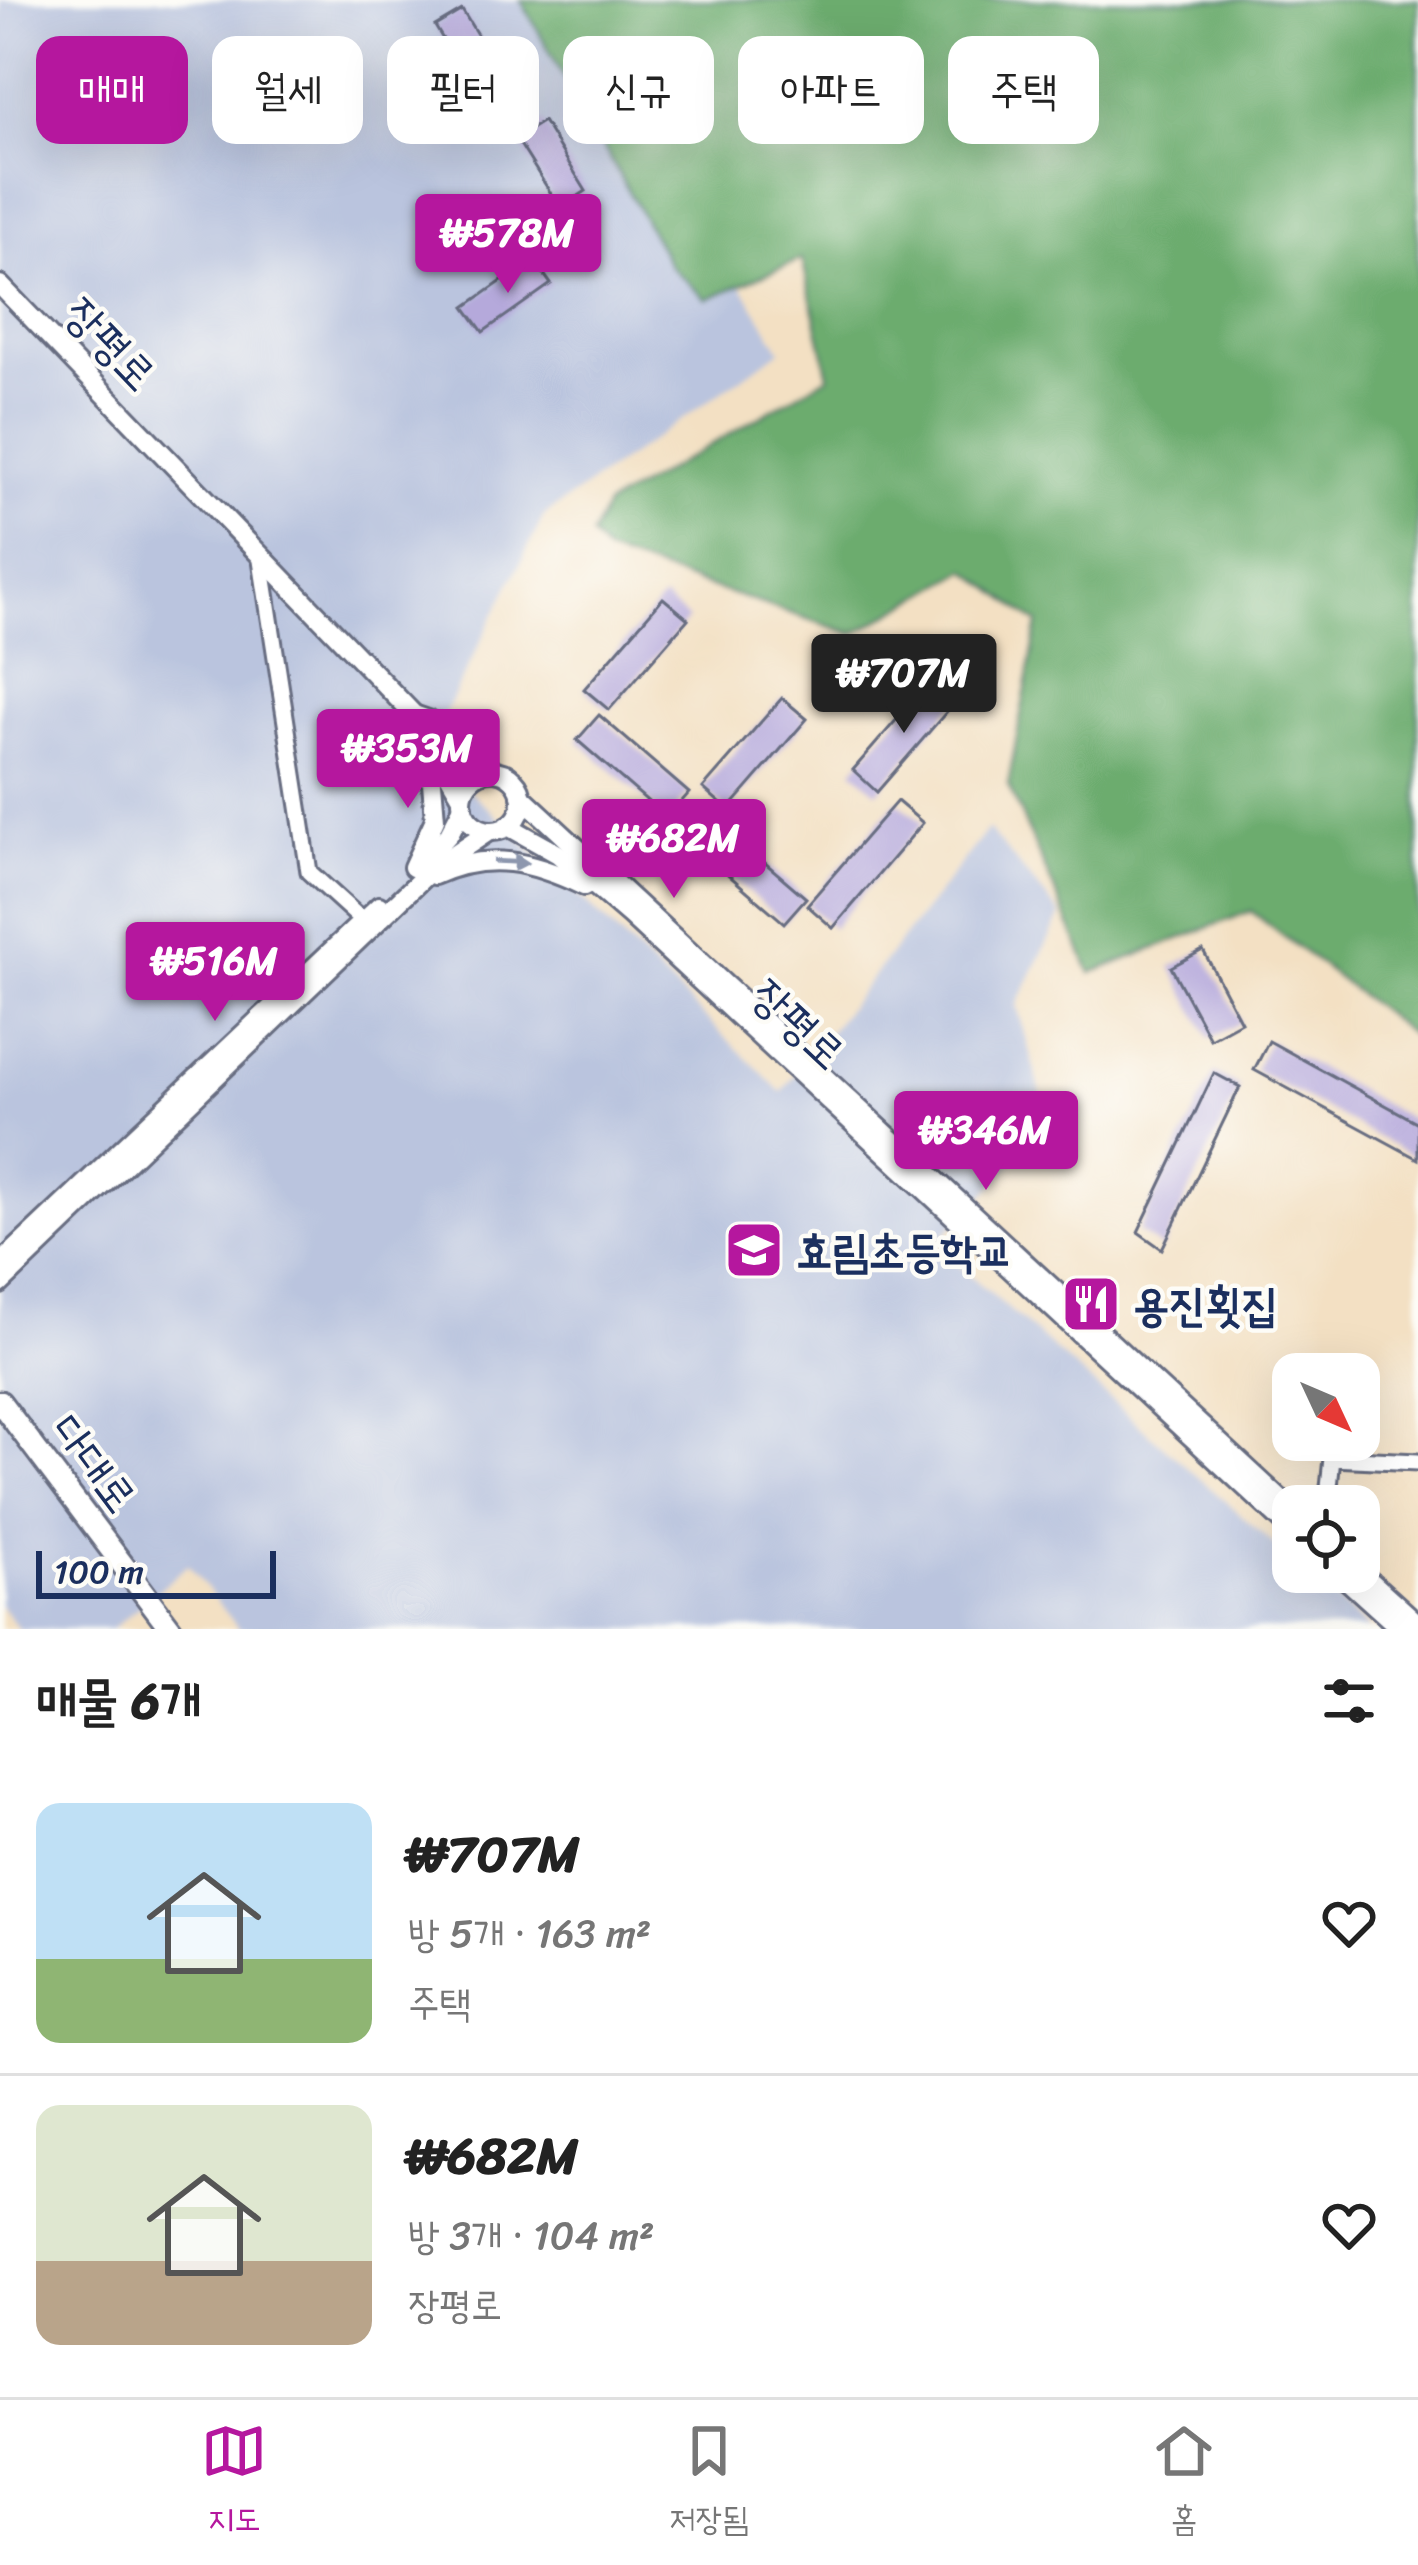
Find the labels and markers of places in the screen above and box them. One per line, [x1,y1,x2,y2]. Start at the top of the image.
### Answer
pin: ₩578M [424,194,592,296]
pin: ₩707M [820,634,988,736]
pin: ₩353M [324,709,492,811]
pin: ₩682M [590,799,758,901]
pin: ₩516M [131,922,299,1024]
pin: ₩346M [902,1091,1070,1193]
place label: 효림초등학교 [796,1211,1013,1291]
school or university icon: 효림초등학교 [723,1219,785,1281]
place label: 용진횟집 [1133,1265,1278,1345]
restaurant icon: 용진횟집 [1060,1273,1122,1335]

